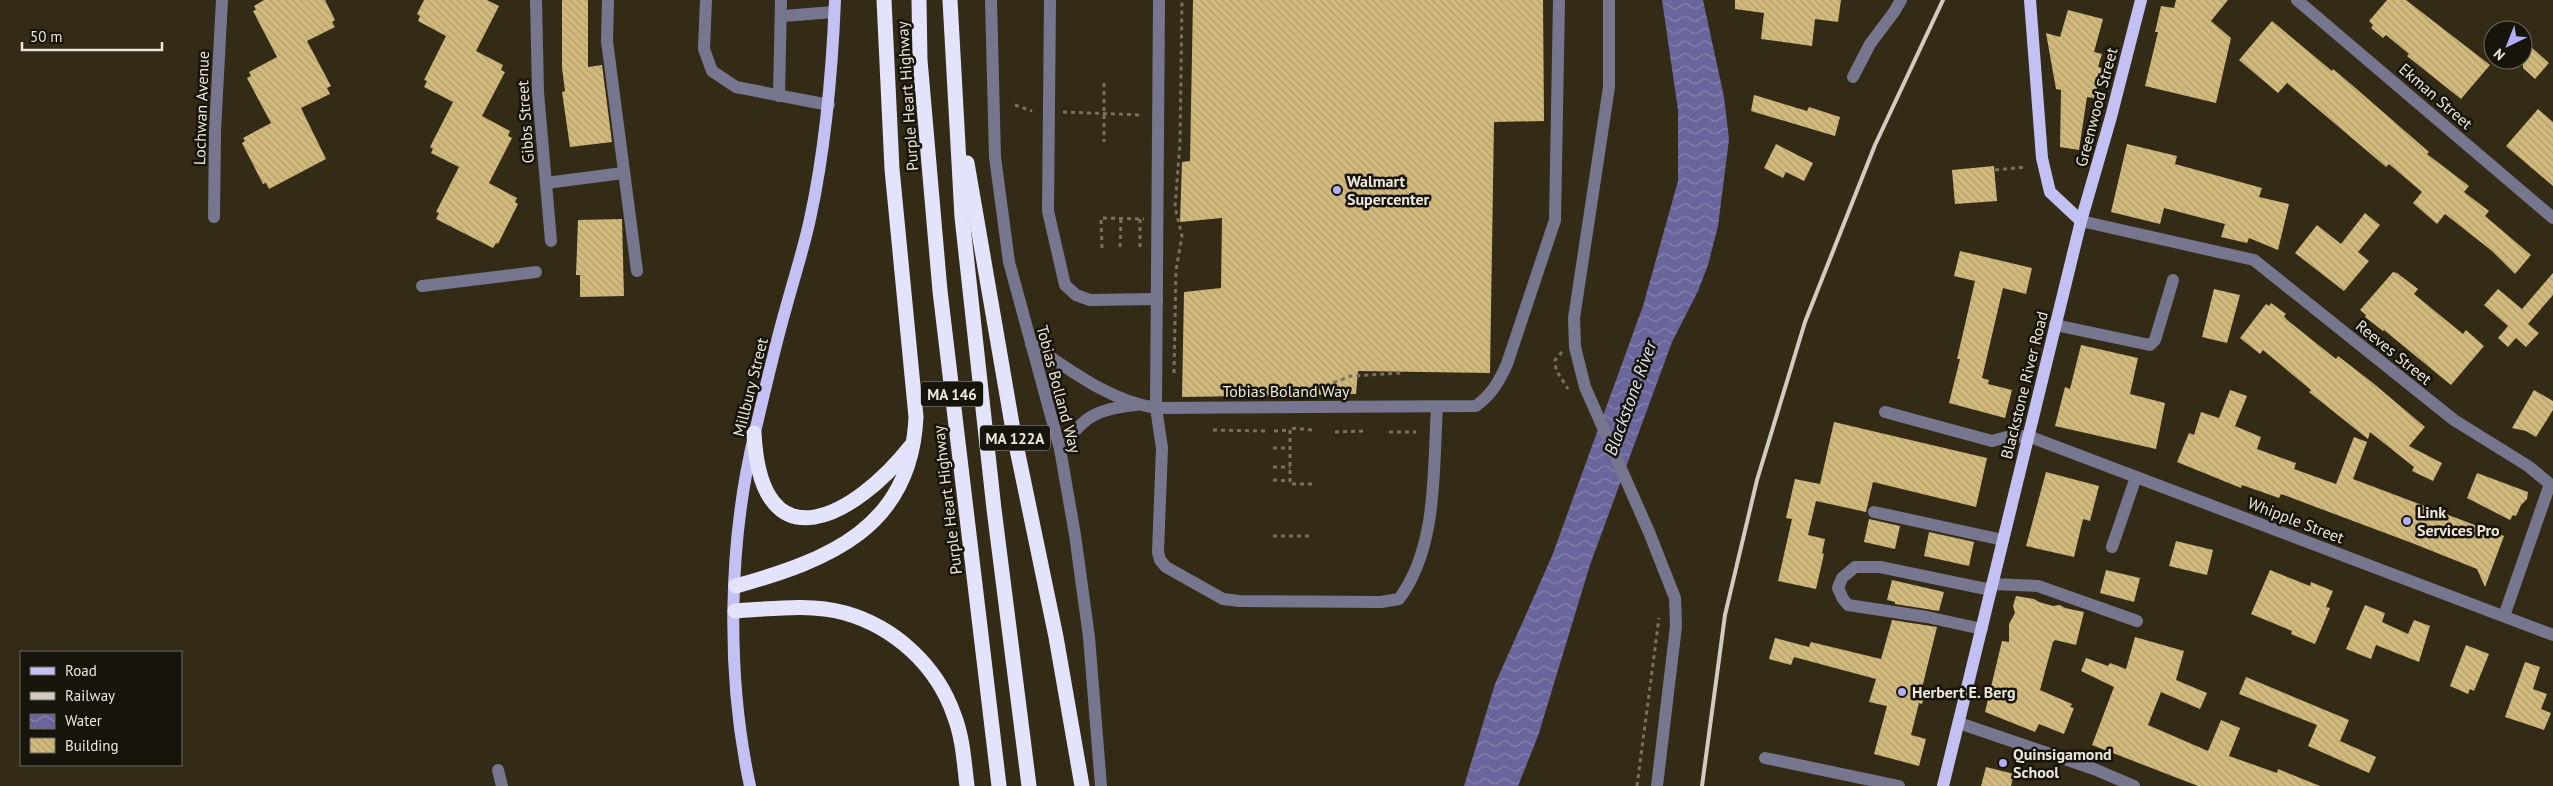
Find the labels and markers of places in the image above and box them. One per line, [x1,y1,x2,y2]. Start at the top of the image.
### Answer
place label: Walmart Supercenter [1347,171,1430,209]
marker: Walmart Supercenter [1331,184,1343,196]
place label: Link Services Pro [2417,502,2500,540]
marker: Link Services Pro [2401,515,2413,527]
place label: Herbert E. Berg [1912,682,2016,702]
marker: Herbert E. Berg [1896,686,1908,698]
place label: Quinsigamond School [2013,744,2112,782]
marker: Quinsigamond School [1997,757,2009,769]

